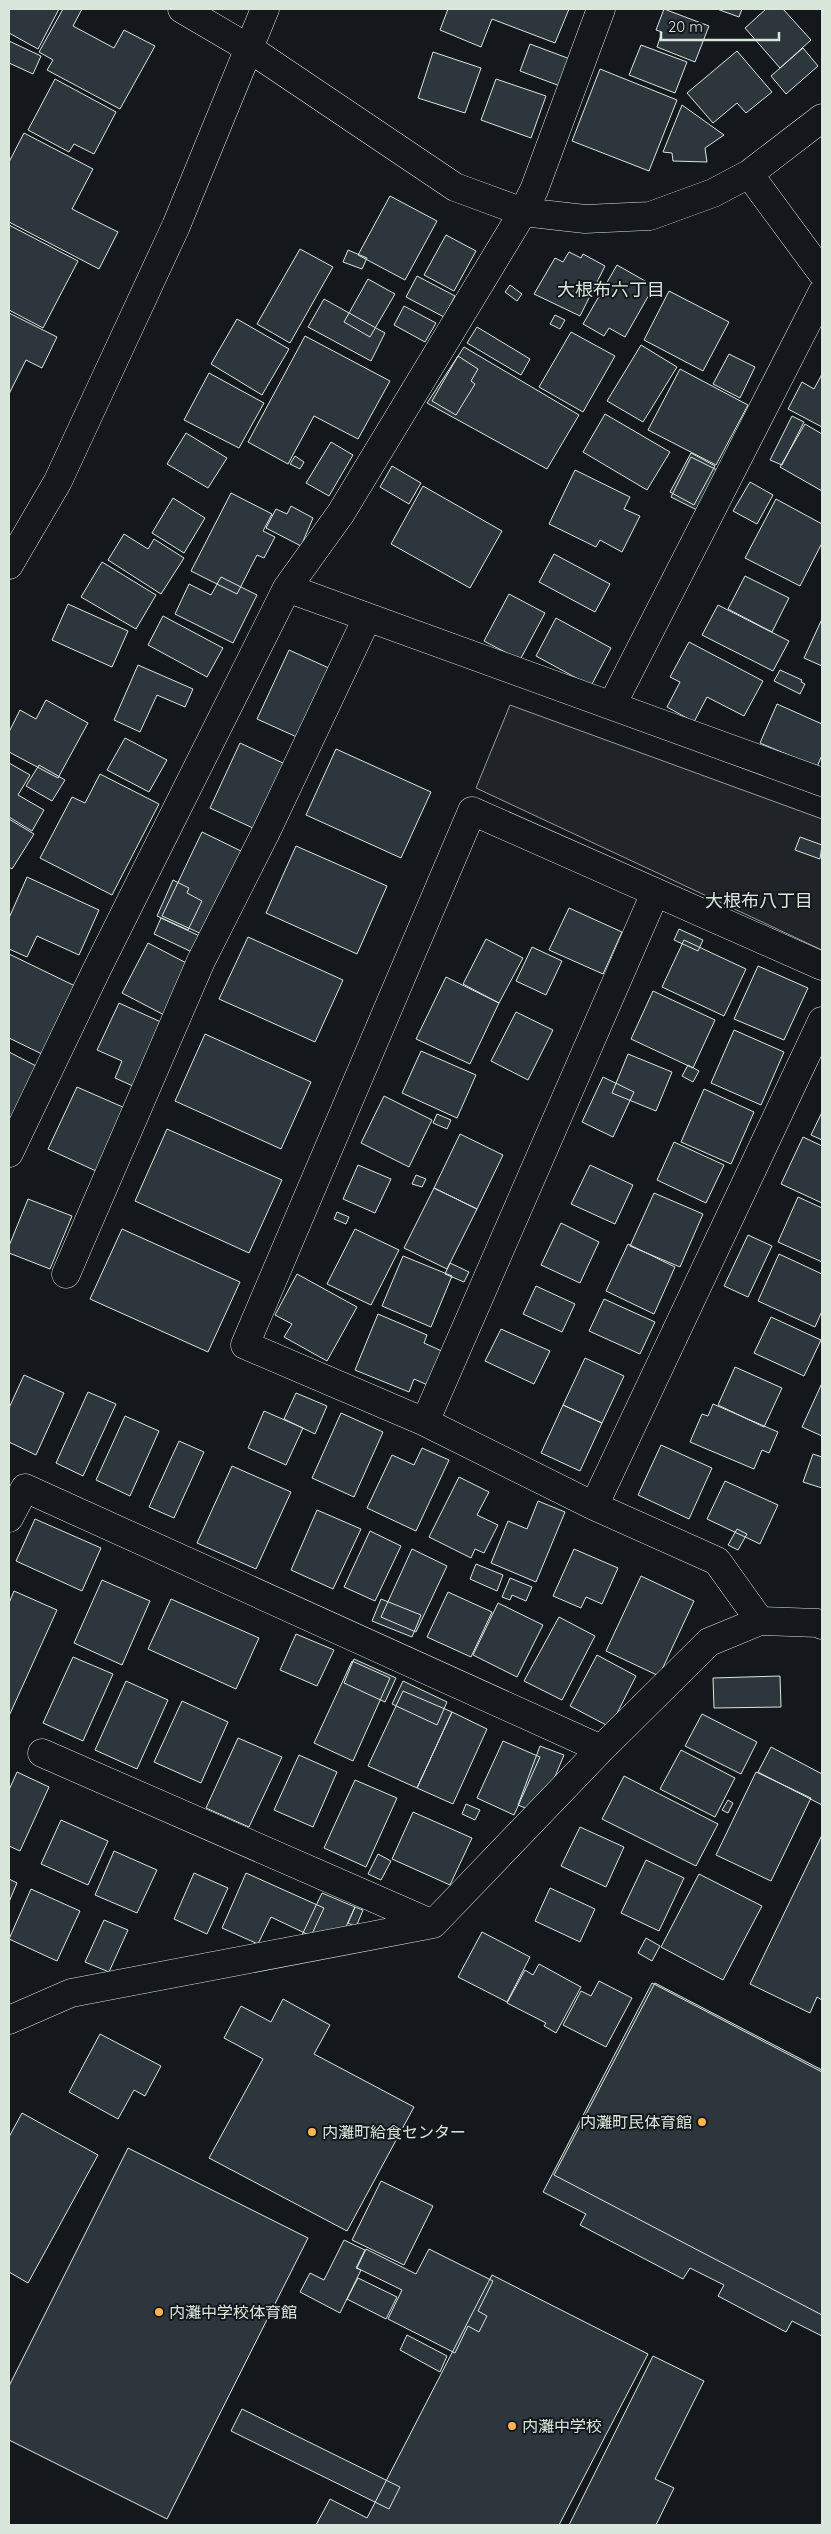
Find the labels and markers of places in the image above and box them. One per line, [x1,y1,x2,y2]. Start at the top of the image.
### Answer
place label: 内灘町民体育館 [580,2112,692,2132]
marker: 内灘町民体育館 [696,2116,708,2128]
place label: 内灘町給食センター [322,2122,466,2142]
marker: 内灘町給食センター [306,2126,318,2138]
place label: 内灘中学校体育館 [169,2302,297,2322]
marker: 内灘中学校体育館 [153,2306,165,2318]
place label: 内灘中学校 [522,2416,602,2436]
marker: 内灘中学校 [506,2420,518,2432]

